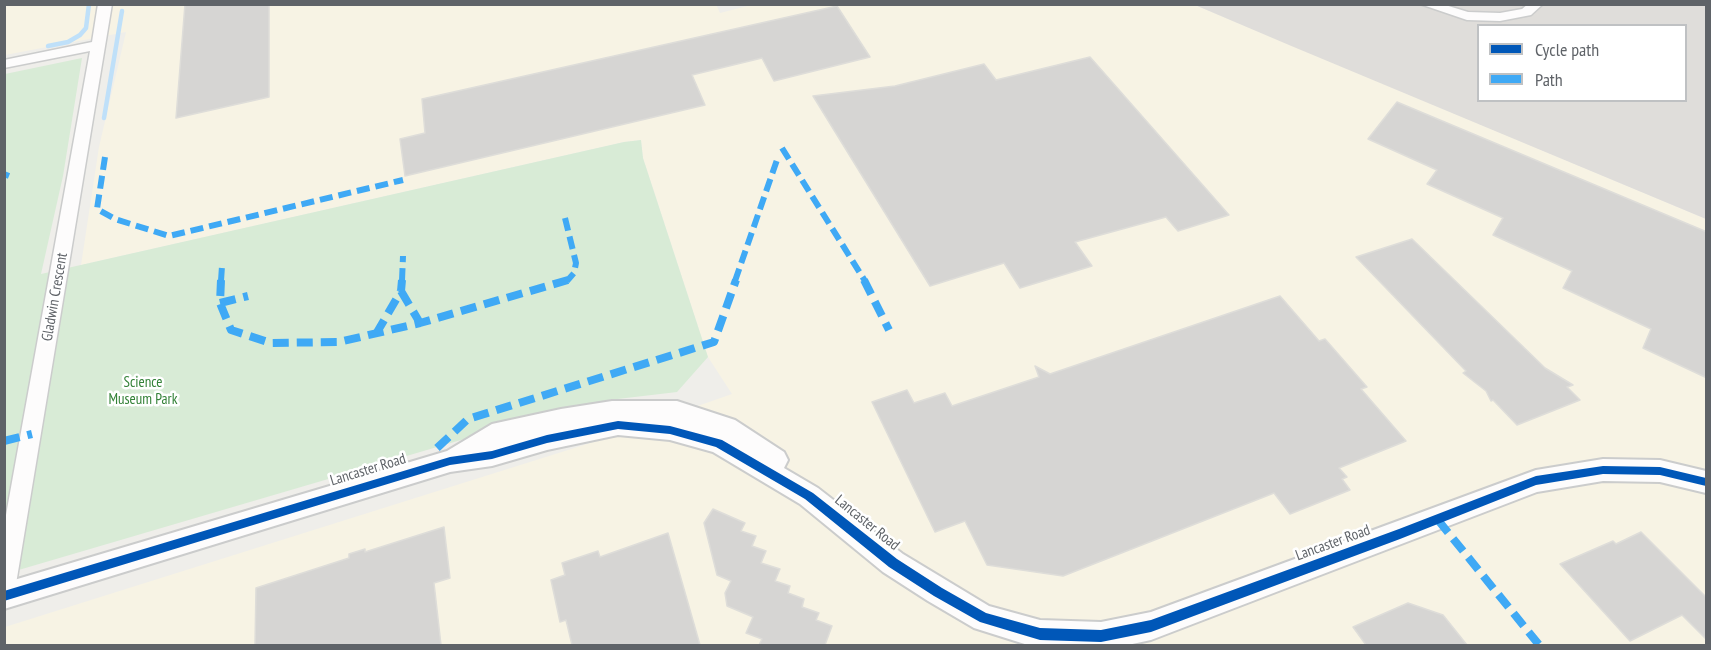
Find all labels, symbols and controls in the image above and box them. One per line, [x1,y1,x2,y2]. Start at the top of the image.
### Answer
legend [1477,24,1687,102]
text: Cycle path [1535,38,1599,61]
text: Path [1535,68,1563,91]
street label: Gladwin Crescent [38,251,72,343]
park label: Science Museum Park [108,374,178,409]
street label: Lancaster Road [328,450,408,490]
street label: Lancaster Road [831,491,903,555]
street label: Lancaster Road [1293,521,1373,565]

